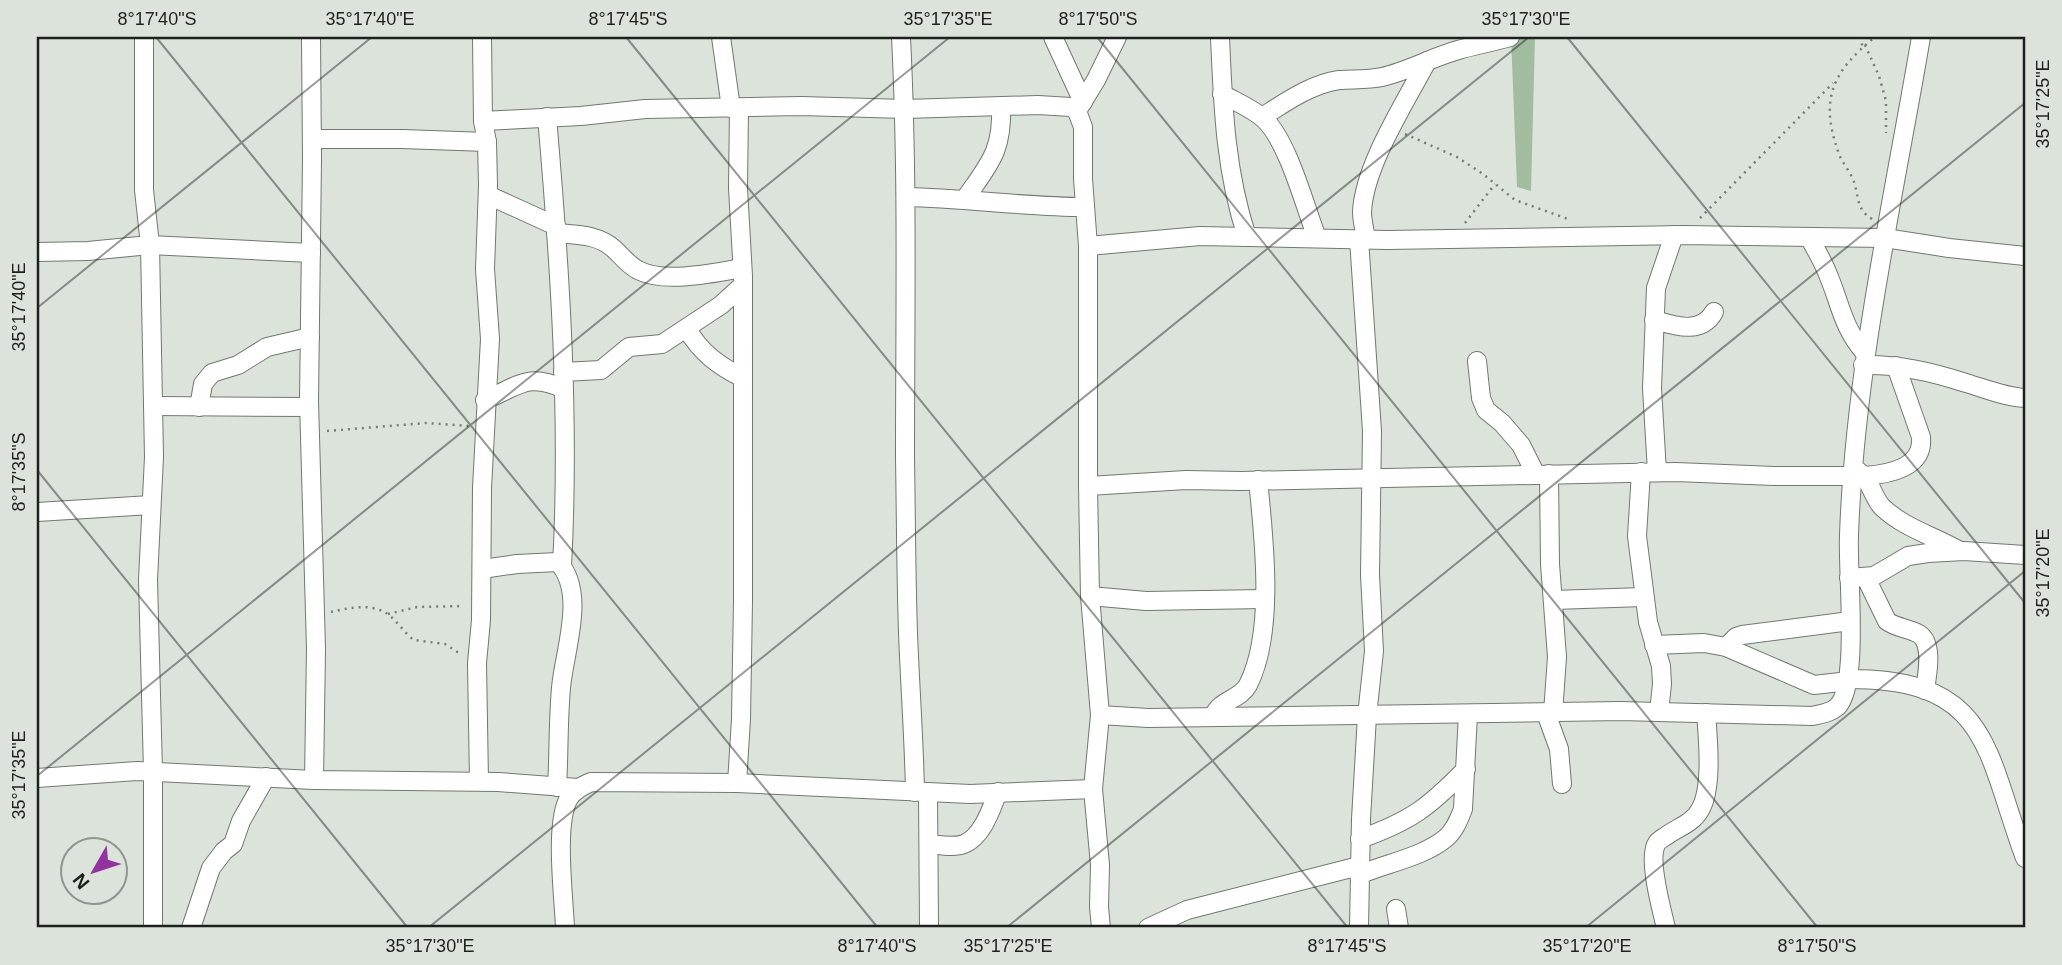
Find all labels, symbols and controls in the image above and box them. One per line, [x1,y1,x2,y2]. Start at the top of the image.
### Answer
text: 8°17'40"S [117,9,197,29]
text: 35°17'40"E [325,9,415,29]
text: 8°17'45"S [588,9,668,29]
text: 35°17'35"E [903,9,993,29]
text: 8°17'50"S [1058,9,1138,29]
text: 35°17'30"E [1481,9,1571,29]
text: 35°17'25"E [2033,59,2053,149]
text: 35°17'40"E [9,262,29,352]
text: 8°17'35"S [9,432,29,512]
text: 35°17'20"E [2033,528,2053,618]
text: 35°17'35"E [9,730,29,820]
north arrow [60,836,130,906]
text: N [69,869,94,893]
text: 35°17'30"E [385,936,475,956]
text: 8°17'40"S [837,936,917,956]
text: 35°17'25"E [963,936,1053,956]
text: 8°17'45"S [1307,936,1387,956]
text: 35°17'20"E [1542,936,1632,956]
text: 8°17'50"S [1777,936,1857,956]

